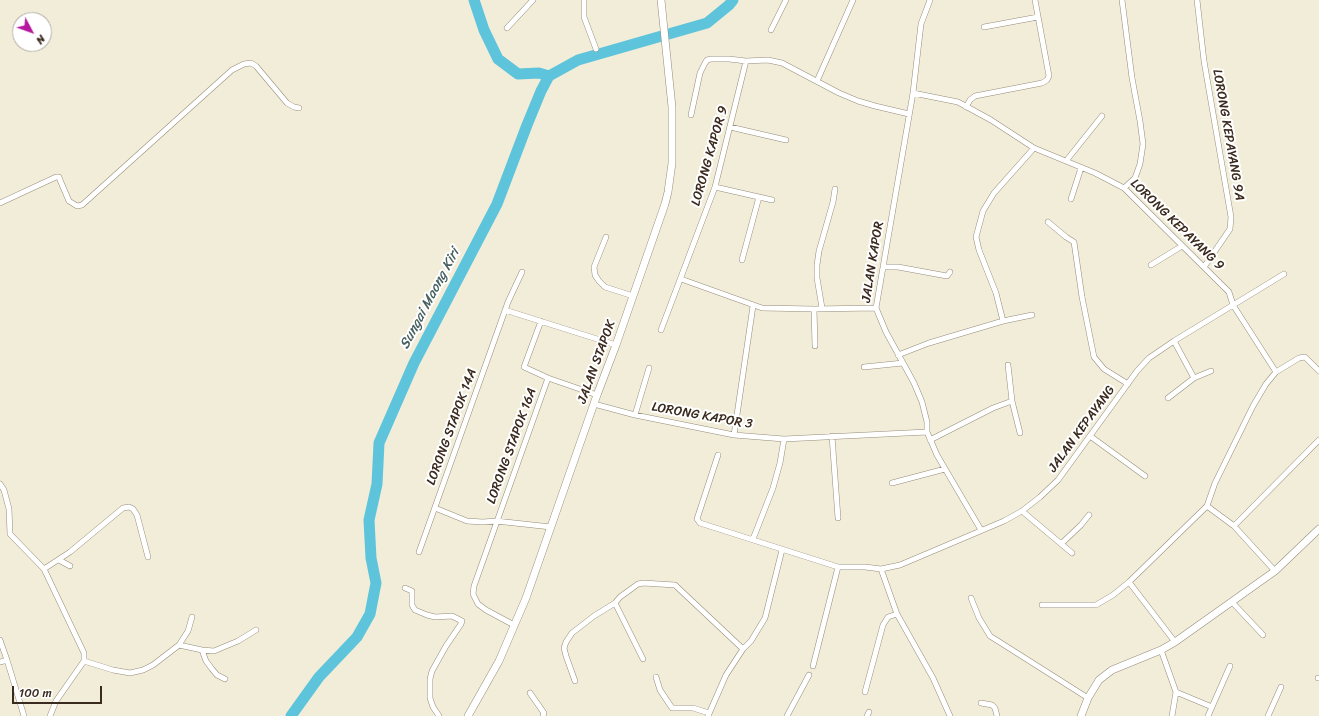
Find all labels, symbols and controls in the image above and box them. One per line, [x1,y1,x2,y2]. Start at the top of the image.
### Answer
north arrow [12,12,52,52]
text: N [31,30,50,49]
street label: LORONG KEPAYANG 9A [1209,68,1247,202]
street label: LORONG KAPOR 9 [688,104,732,208]
street label: LORONG KEPAYANG 9 [1127,176,1227,274]
street label: JALAN KAPOR [859,220,887,304]
water label: Sungai Maong Kiri [396,246,464,352]
street label: JALAN STAPOK [575,318,619,406]
street label: LORONG STAPOK 14A [424,367,480,487]
street label: JALAN KEPAYANG [1045,383,1119,475]
street label: LORONG STAPOK 16A [484,386,540,506]
street label: LORONG KAPOR 3 [650,399,754,433]
scale bar [14,678,104,704]
text: 100 m [19,682,52,704]

